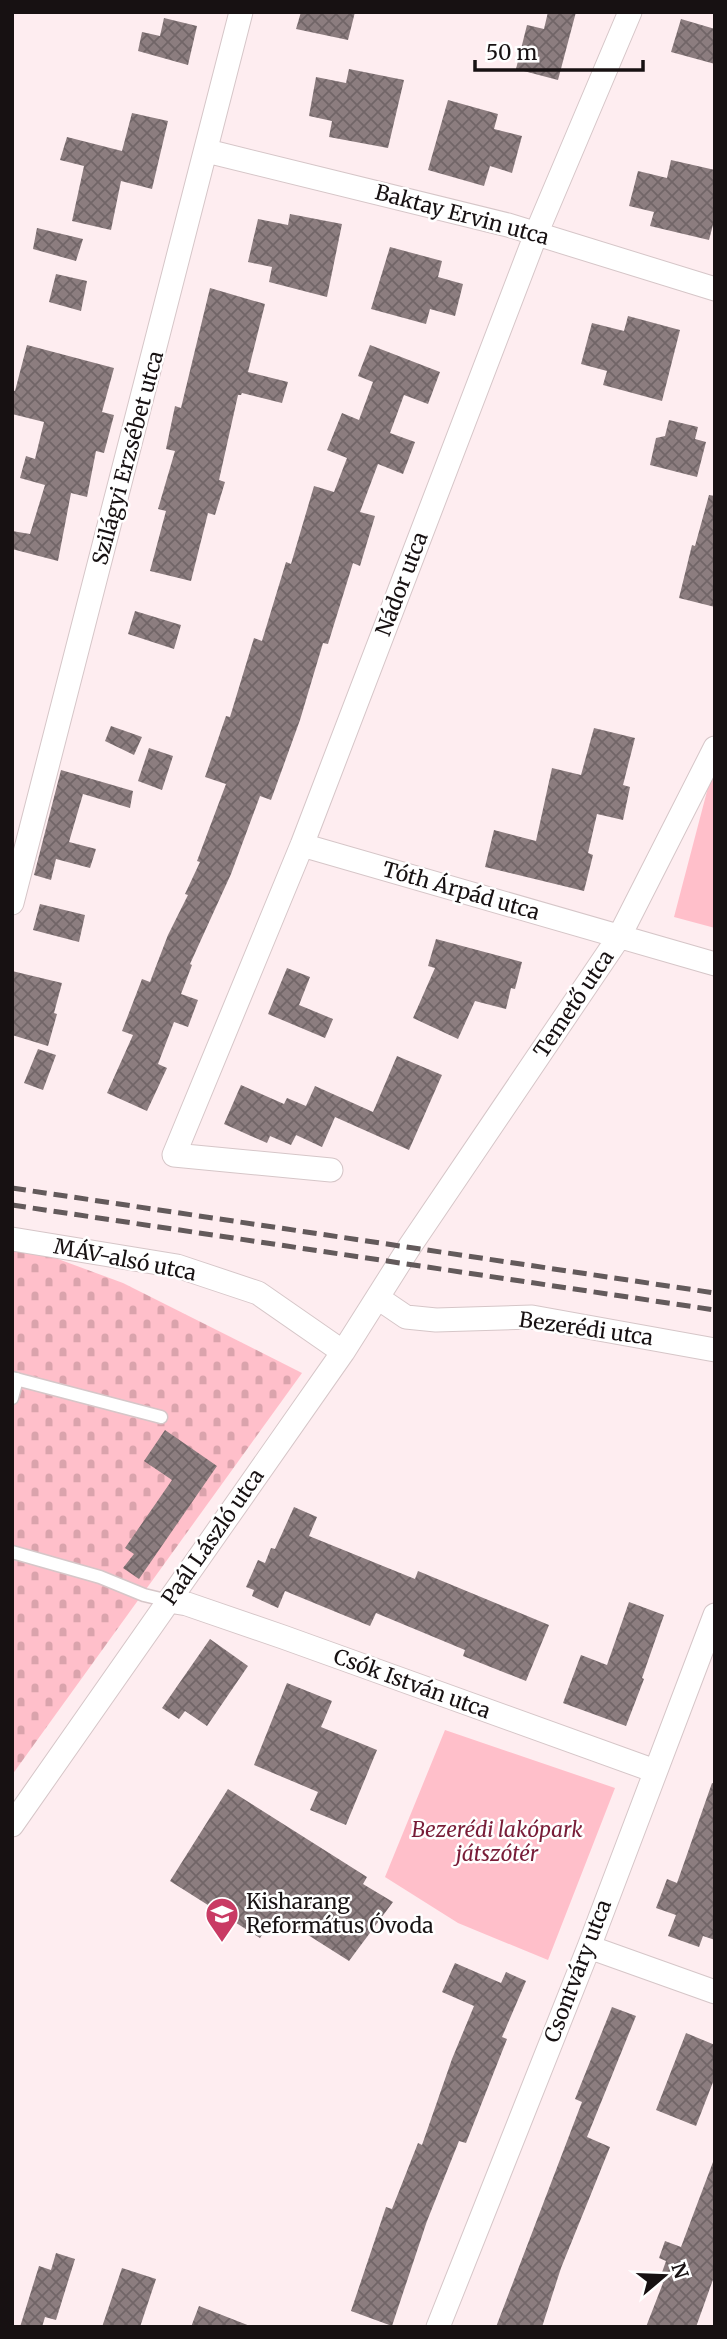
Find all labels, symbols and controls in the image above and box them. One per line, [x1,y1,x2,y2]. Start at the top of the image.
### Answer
scale bar [475,28,643,72]
text: 50 m [486,39,537,66]
street label: Baktay Ervin utca [372,178,552,251]
street label: Szilágyi Erzsébet utca [86,348,169,568]
street label: Nádor utca [369,528,434,640]
street label: Tóth Árpád utca [379,854,543,926]
street label: Temető utca [528,945,620,1063]
street label: MÁV-alsó utca [52,1231,199,1287]
street label: Bezerédi utca [517,1306,655,1351]
street label: Paál László utca [156,1463,270,1610]
street label: Csók István utca [330,1643,494,1724]
park label: Bezerédi lakópark játszótér [411,1816,583,1867]
place label: Kisharang Református Óvoda [246,1888,434,1939]
school or university icon: Kisharang Református Óvoda [203,1895,241,1944]
street label: Csontváry utca [538,1896,617,2046]
north arrow [629,2241,699,2311]
text: N [666,2259,694,2281]

